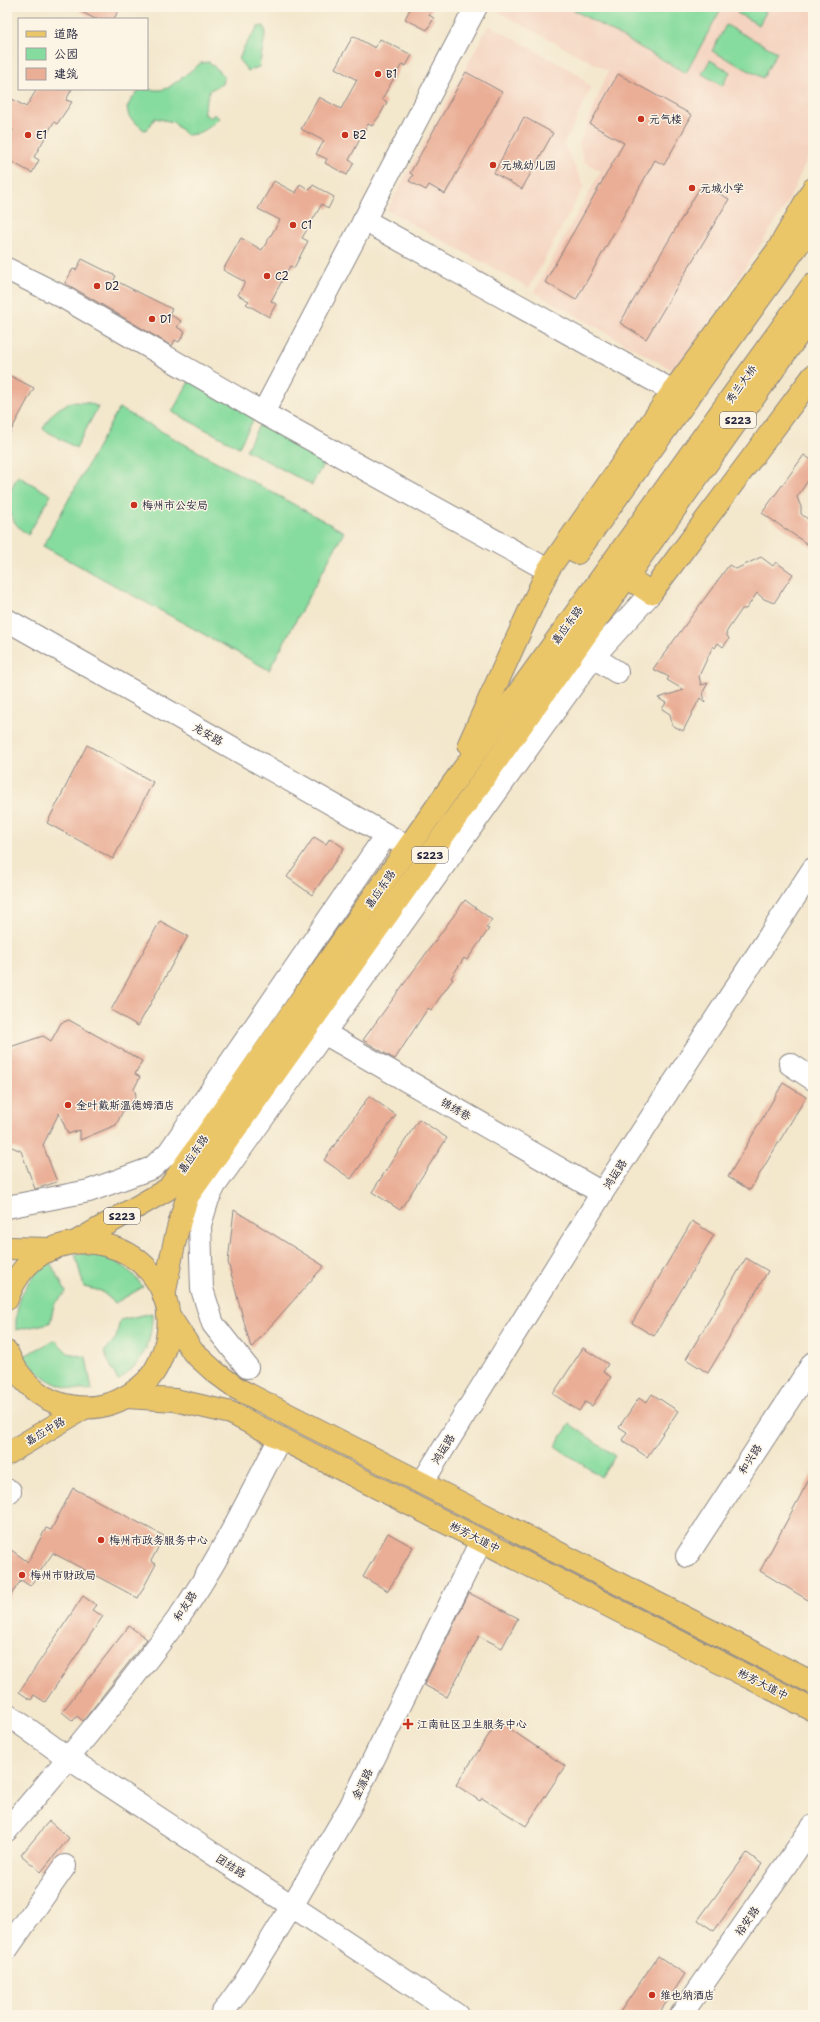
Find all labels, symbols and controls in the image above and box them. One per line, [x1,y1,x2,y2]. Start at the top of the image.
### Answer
legend [18,18,148,90]
text: 道路 [54,26,78,42]
text: 公园 [54,46,78,62]
text: 建筑 [54,66,78,82]
place label: B1 [386,67,397,82]
marker: B1 [373,69,383,79]
place label: 元气楼 [649,112,682,127]
marker: 元气楼 [636,114,646,124]
place label: E1 [36,128,47,143]
place label: B2 [353,128,367,143]
marker: E1 [23,130,33,140]
marker: B2 [340,130,350,140]
place label: 元城幼儿园 [501,158,556,173]
marker: 元城幼儿园 [488,160,498,170]
place label: 元城小学 [700,181,744,196]
marker: 元城小学 [687,183,697,193]
place label: C1 [301,218,312,233]
marker: C1 [288,220,298,230]
place label: C2 [275,269,289,284]
marker: C2 [262,271,272,281]
place label: D2 [105,279,119,294]
marker: D2 [92,281,102,291]
place label: D1 [160,312,172,327]
marker: D1 [147,314,157,324]
street label: 秀兰大桥 [722,362,760,407]
road number: S223 [720,412,756,428]
place label: 梅州市公安局 [142,498,208,513]
marker: 梅州市公安局 [129,500,139,510]
street label: 嘉应东路 [548,603,586,648]
street label: 龙安路 [190,720,226,749]
road number: S223 [412,847,448,863]
street label: 嘉应东路 [362,867,399,912]
street label: 锦绣巷 [438,1095,474,1124]
place label: 金叶戴斯温德姆酒店 [76,1098,175,1113]
marker: 金叶戴斯温德姆酒店 [63,1100,73,1110]
street label: 嘉应东路 [175,1132,212,1177]
street label: 鸿运路 [600,1156,631,1192]
road number: S223 [104,1208,140,1224]
street label: 嘉应中路 [23,1414,68,1449]
street label: 鸿运路 [428,1431,459,1467]
street label: 和兴路 [735,1441,766,1477]
street label: 彬芳大道中 [447,1518,503,1557]
place label: 梅州市政务服务中心 [109,1533,208,1548]
marker: 梅州市政务服务中心 [96,1535,106,1545]
place label: 梅州市财政局 [30,1568,96,1583]
marker: 梅州市财政局 [17,1570,27,1580]
street label: 和友路 [170,1588,201,1624]
street label: 彬芳大道中 [735,1665,791,1704]
place label: 江南社区卫生服务中心 [417,1717,527,1732]
marker: 江南社区卫生服务中心 [402,1718,414,1730]
street label: 金源路 [348,1766,376,1802]
street label: 团结路 [213,1851,249,1882]
street label: 裕安路 [732,1903,763,1939]
place label: 维也纳酒店 [660,1988,715,2003]
marker: 维也纳酒店 [647,1990,657,2000]

